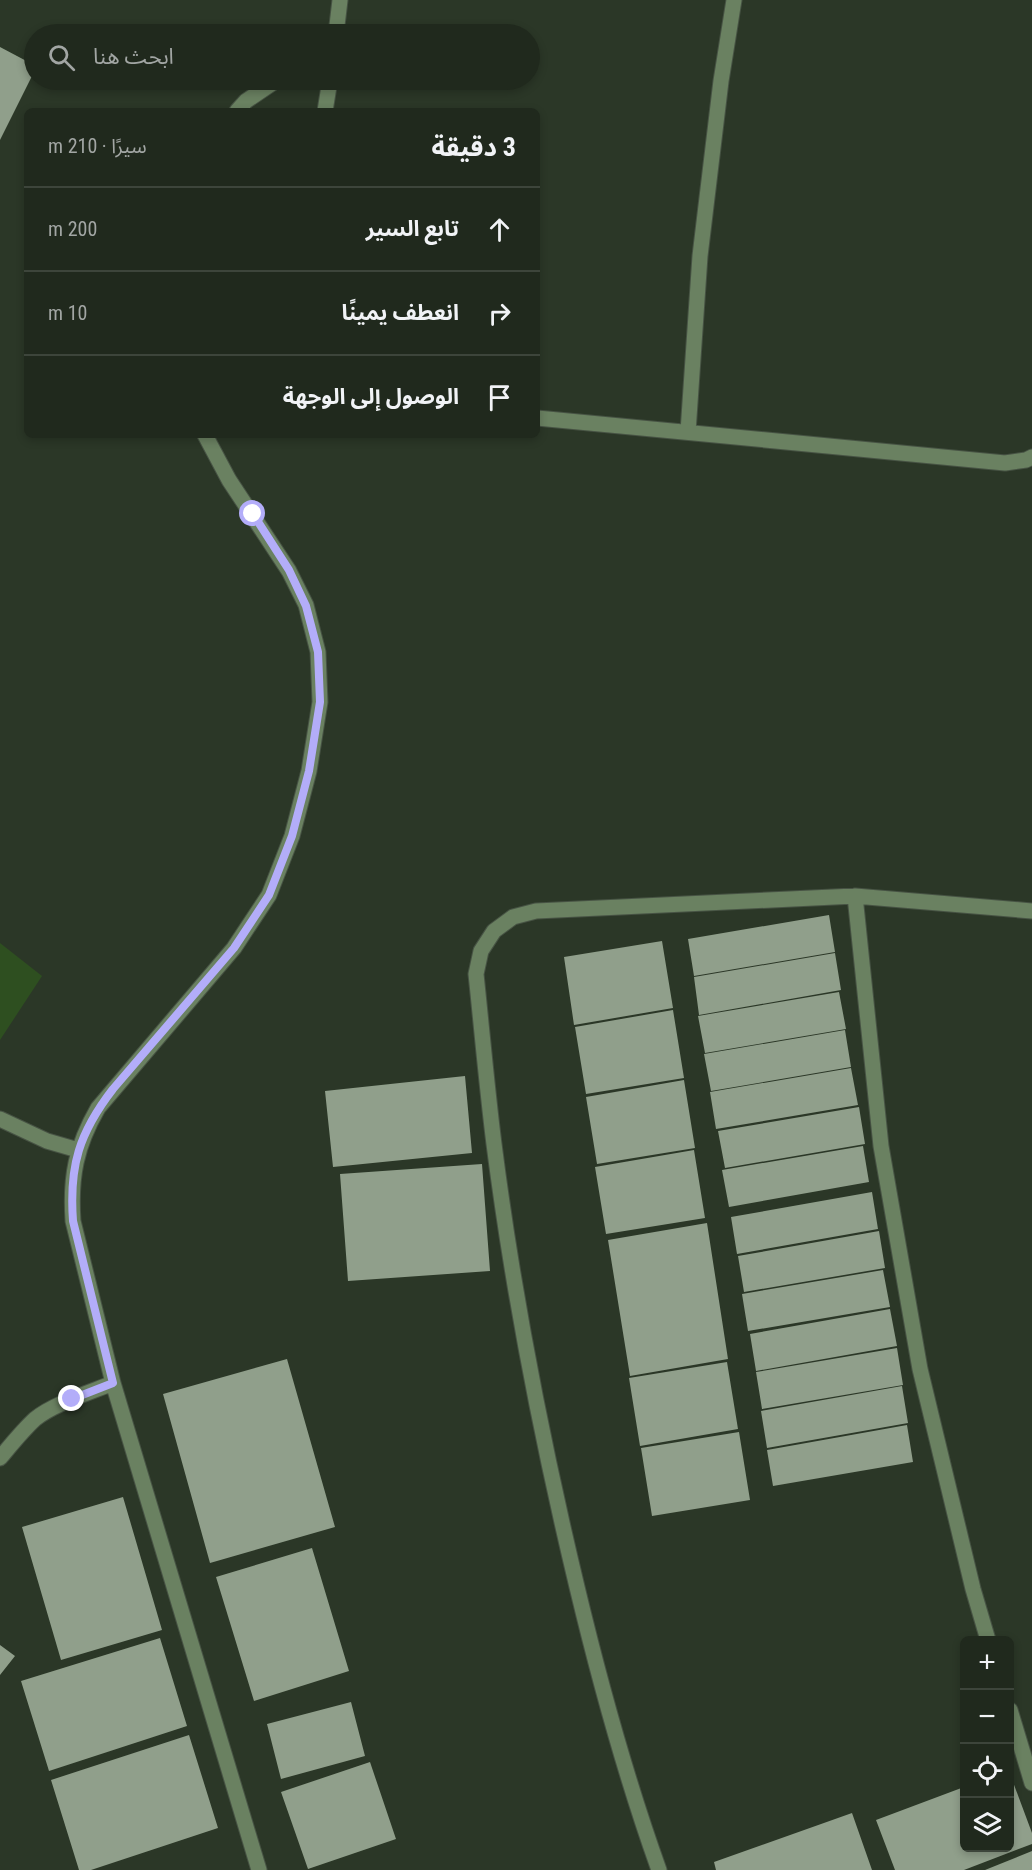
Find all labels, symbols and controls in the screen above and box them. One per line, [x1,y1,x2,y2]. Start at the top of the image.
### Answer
search box [24,24,540,90]
icon: search [45,41,78,74]
text: ابحث هنا [93,44,174,69]
text: 3 دقيقة [431,132,516,162]
text: سيرًا · 210 m [48,134,147,158]
icon: ahead [483,213,516,246]
text: تابع السير [366,216,459,241]
text: 200 m [48,217,97,241]
icon: right [483,297,516,330]
text: انعطف يمينًا [341,300,459,325]
text: 10 m [48,301,87,325]
icon: arrive [483,381,516,414]
text: الوصول إلى الوجهة [283,384,459,409]
route start [239,500,265,526]
route end [58,1385,84,1411]
map controls [960,1636,1014,1852]
button: + [960,1636,1014,1690]
button: − [960,1690,1014,1744]
button: locate [960,1744,1014,1798]
button: layers [960,1798,1014,1852]

